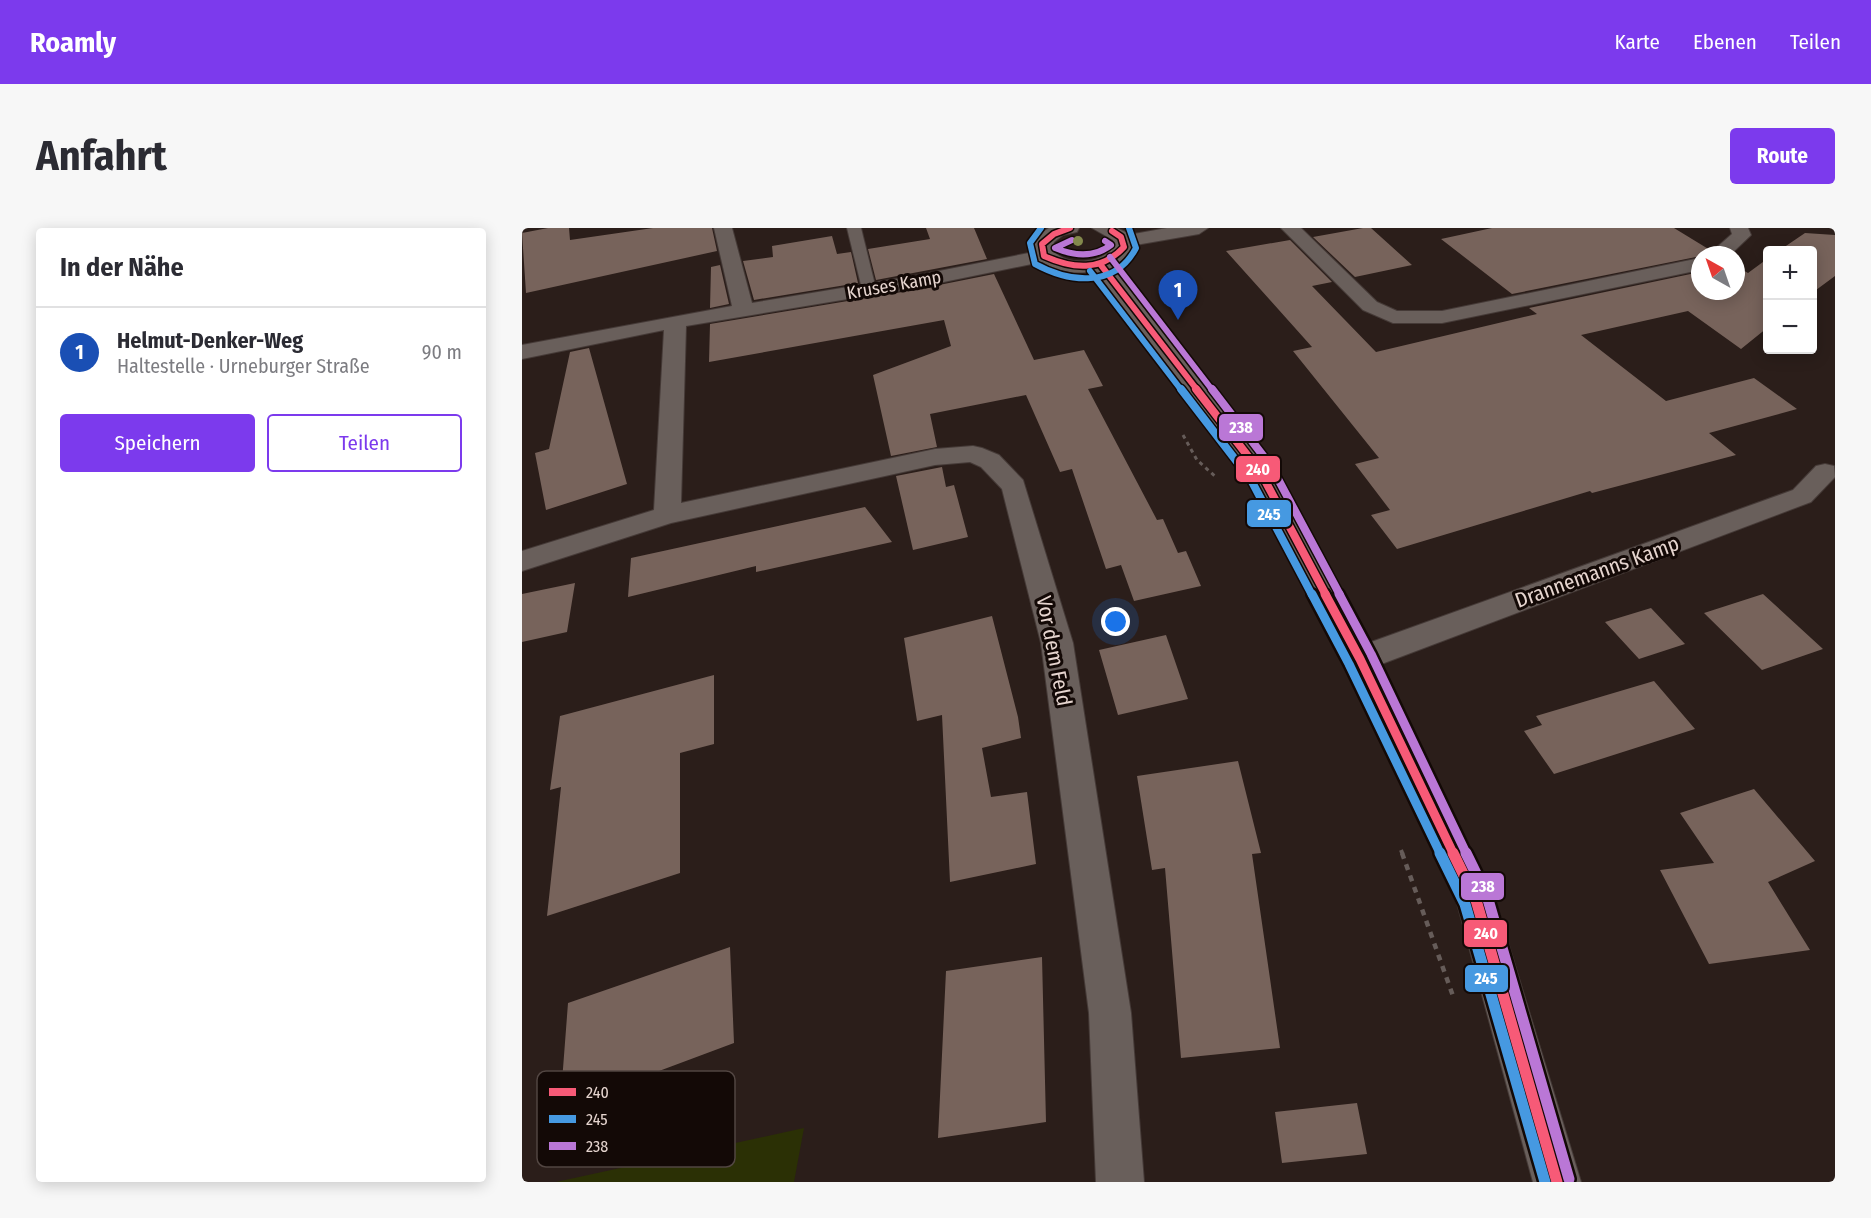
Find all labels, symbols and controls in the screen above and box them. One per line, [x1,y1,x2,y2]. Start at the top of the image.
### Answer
text: Roamly [30,26,116,59]
text: Karte [1614,29,1660,55]
text: Ebenen [1693,29,1757,55]
text: Teilen [1790,29,1841,55]
button: Route [1730,128,1835,184]
text: Anfahrt [36,131,167,181]
north arrow [1691,246,1745,300]
map controls [1763,246,1817,354]
button: + [1763,246,1817,300]
text: In der Nähe [60,252,184,283]
street label: Kruses Kamp [845,266,943,304]
pin: 1 [1158,270,1198,320]
button: − [1763,300,1817,354]
text: Helmut-Denker-Weg [117,327,303,354]
text: 1 [75,340,84,364]
text: 90 m [422,340,462,364]
text: Haltestelle · Urneburger Straße [117,354,370,378]
line badge: 238 [1218,413,1264,442]
button: Speichern [60,414,255,472]
button: Teilen [267,414,462,472]
text: 238 [1228,418,1253,437]
line badge: 240 [1235,455,1281,483]
text: 240 [1245,460,1270,479]
line badge: 245 [1246,499,1292,528]
text: 245 [1256,505,1281,524]
street label: Drannemanns Kamp [1511,530,1683,614]
street label: Vor dem Feld [1031,594,1077,708]
your location [1101,607,1130,636]
line badge: 238 [1460,872,1505,901]
text: 238 [1470,877,1495,896]
line badge: 240 [1463,919,1508,948]
text: 240 [1473,924,1498,943]
line badge: 245 [1464,964,1509,993]
text: 245 [1473,969,1498,988]
legend [537,1071,735,1167]
text: 240 [586,1083,609,1102]
text: 245 [586,1110,608,1129]
text: 238 [586,1137,608,1156]

